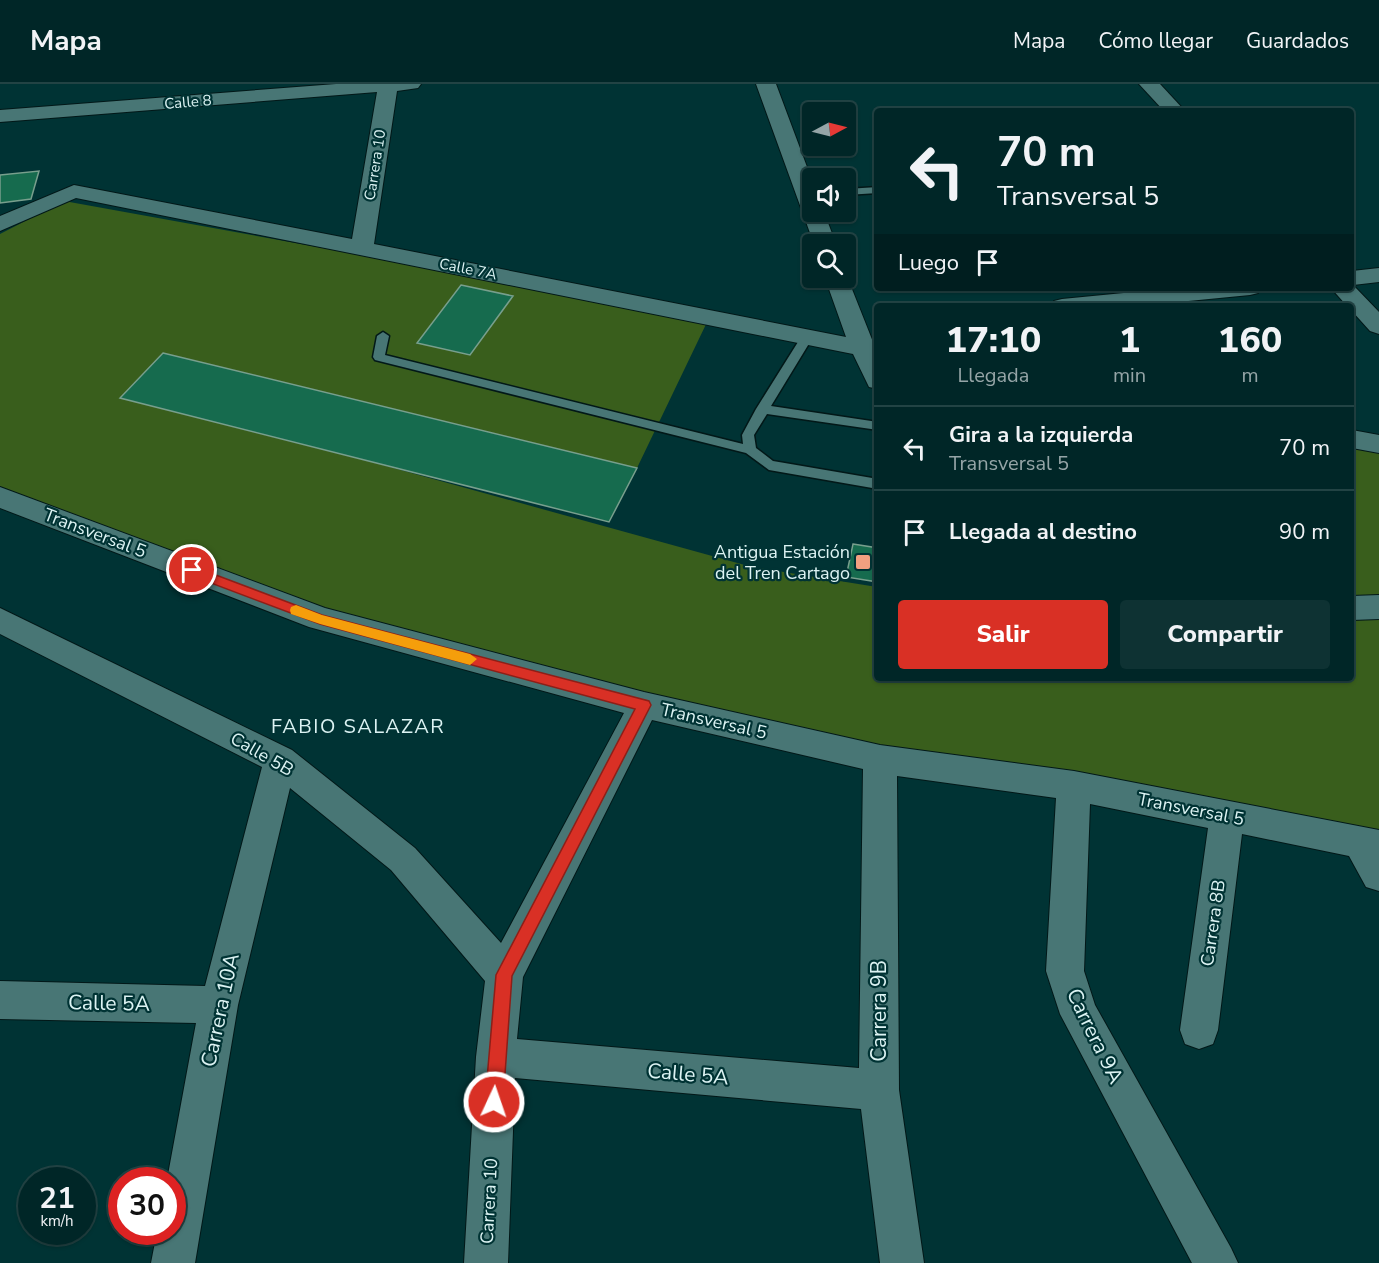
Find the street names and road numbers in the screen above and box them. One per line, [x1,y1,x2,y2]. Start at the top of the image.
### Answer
street label: Calle 8 [163,90,213,114]
street label: Carrera 10 [360,128,390,202]
street label: Calle 7A [437,254,499,284]
street label: Transversal 5 [40,502,150,564]
street label: Transversal 5 [659,697,769,745]
street label: Calle 5B [226,726,298,782]
street label: Transversal 5 [1136,787,1246,831]
street label: Carrera 8B [1195,878,1231,968]
street label: Carrera 10A [194,951,246,1069]
street label: Carrera 9B [865,960,893,1062]
street label: Carrera 9A [1060,984,1130,1088]
street label: Calle 5A [68,988,150,1018]
street label: Calle 5A [646,1056,730,1092]
street label: Carrera 10 [475,1158,503,1244]

